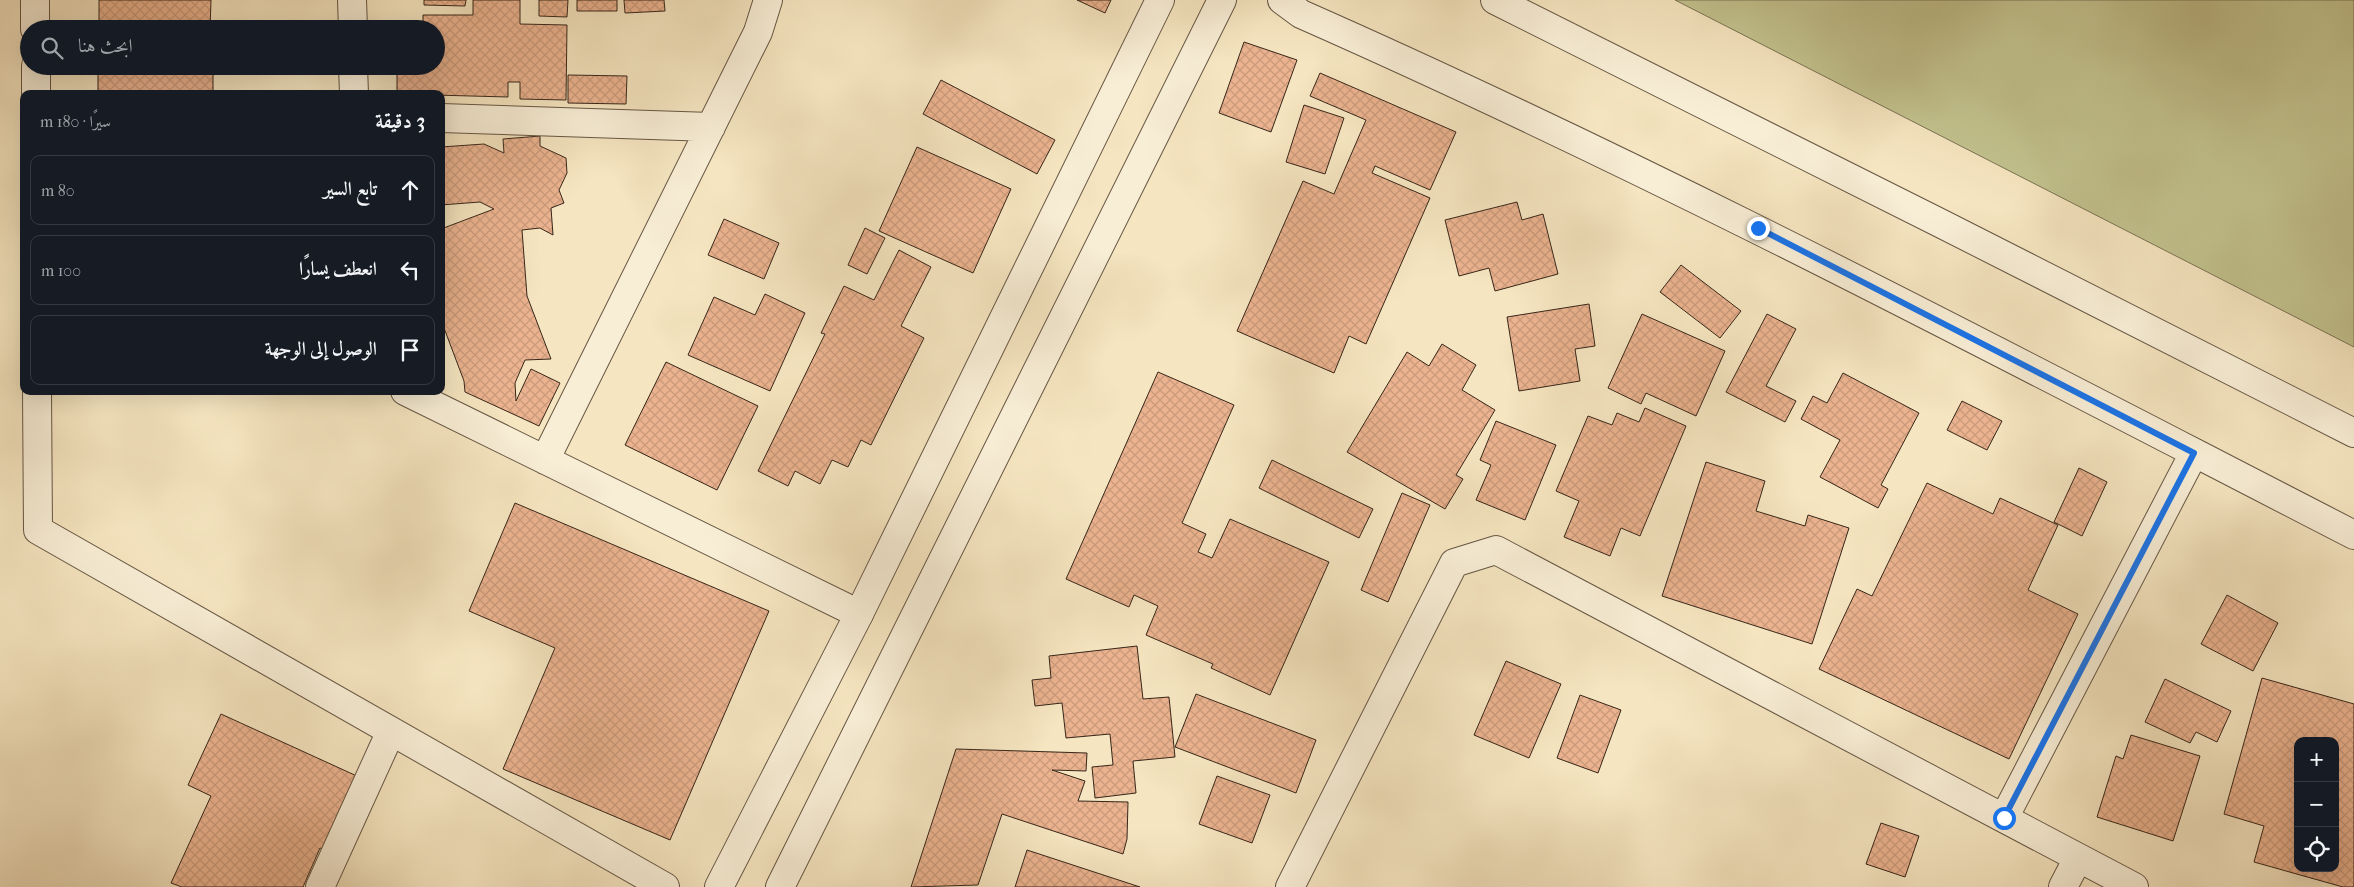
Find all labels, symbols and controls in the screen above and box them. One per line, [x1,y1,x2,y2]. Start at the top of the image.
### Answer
search box [20,20,445,75]
icon: search [38,34,66,62]
text: ابحث هنا [78,35,133,57]
text: 3 دقيقة [375,109,425,133]
text: سيرًا · 180 m [40,112,111,131]
icon: ahead [396,176,424,204]
text: تابع السير [323,178,377,200]
text: 80 m [41,181,75,200]
route end [1747,217,1770,240]
icon: left [396,256,424,284]
text: انعطف يسارًا [299,258,377,280]
text: 100 m [41,261,81,280]
icon: arrive [396,336,424,364]
text: الوصول إلى الوجهة [265,338,377,360]
map controls [2294,737,2339,872]
button: + [2294,737,2339,782]
button: − [2294,782,2339,827]
route start [1993,807,2016,830]
button: locate [2294,827,2339,872]

